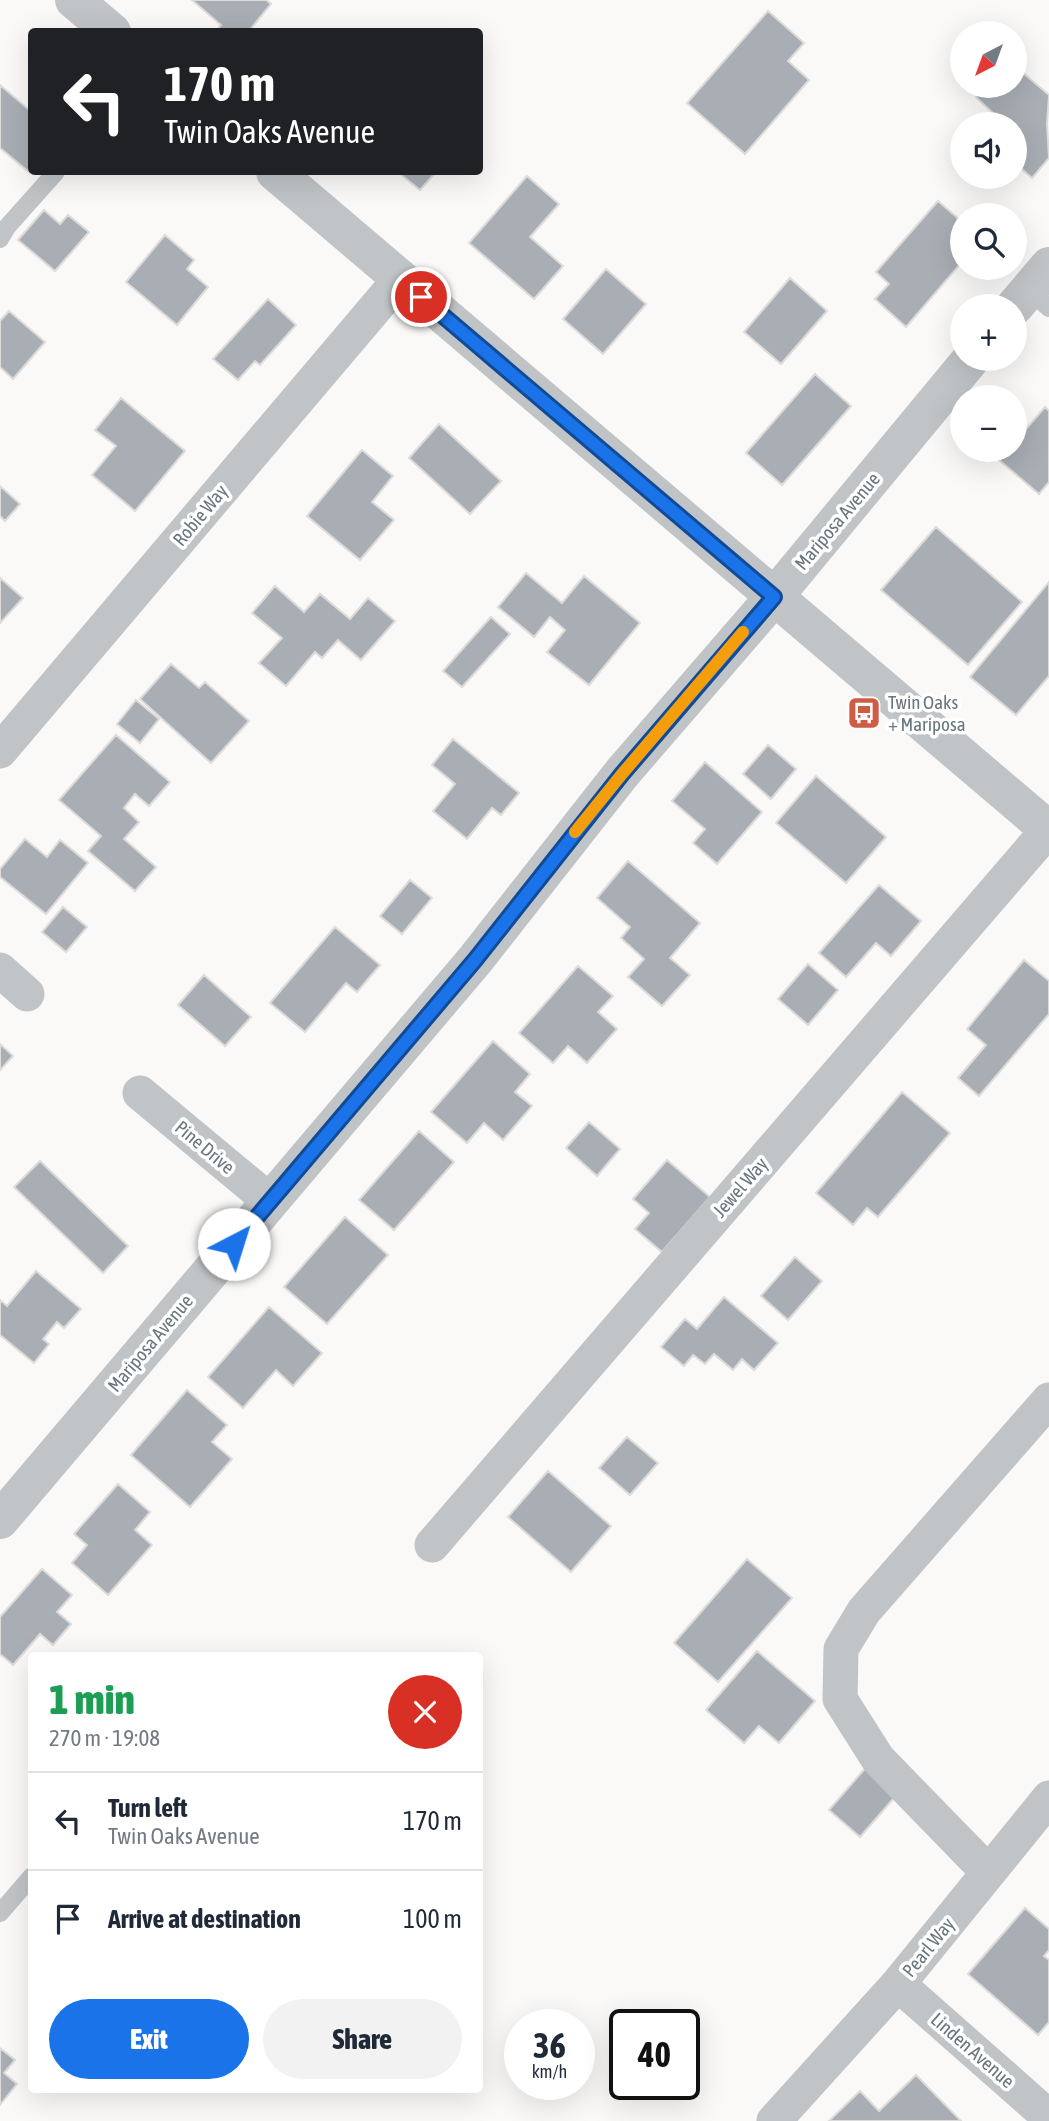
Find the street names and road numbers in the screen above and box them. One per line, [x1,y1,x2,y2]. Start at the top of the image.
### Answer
street label: Mariposa Avenue [790,468,884,574]
street label: Robie Way [168,480,232,550]
street label: Pine Drive [171,1116,239,1178]
street label: Jewel Way [708,1153,772,1221]
street label: Mariposa Avenue [103,1290,197,1396]
street label: Pearl Way [898,1913,959,1981]
street label: Linden Avenue [927,2008,1019,2092]

